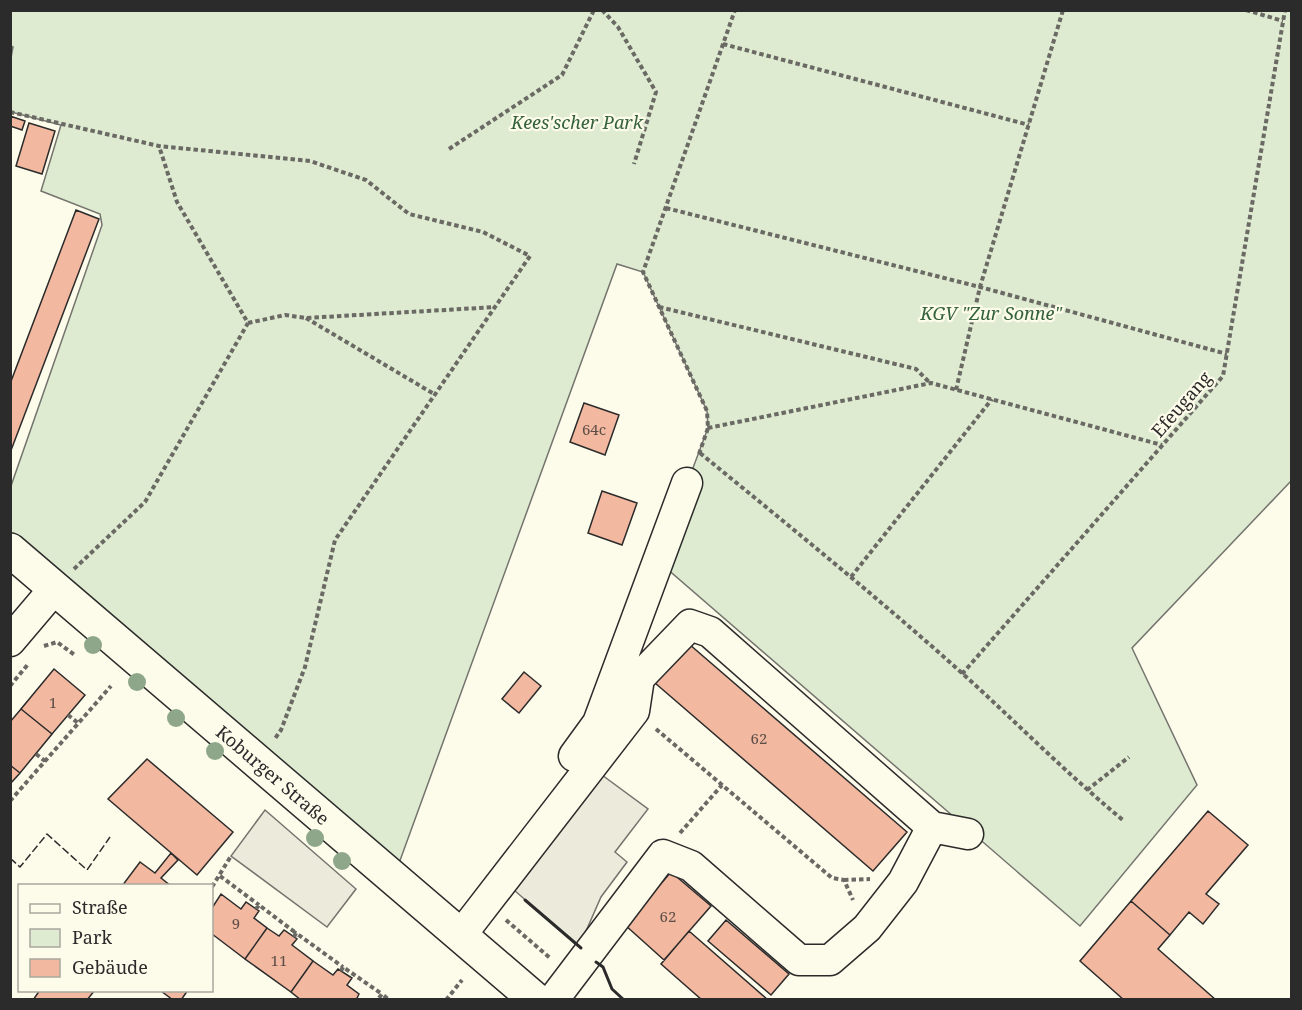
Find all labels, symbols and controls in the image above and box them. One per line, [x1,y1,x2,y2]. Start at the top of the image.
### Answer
park label: Kees'scher Park [510,110,644,134]
park label: KGV "Zur Sonne" [919,301,1063,325]
street label: Efeugang [1146,366,1217,442]
house number: 64c [582,419,606,439]
house number: 1 [49,692,57,712]
street label: Koburger Straße [211,720,335,830]
house number: 62 [751,728,767,748]
legend [18,884,213,992]
text: Straße [72,895,128,919]
house number: 62 [660,906,676,926]
house number: 9 [232,913,240,933]
text: Park [72,925,112,949]
house number: 11 [271,950,287,970]
text: Gebäude [72,955,148,979]

